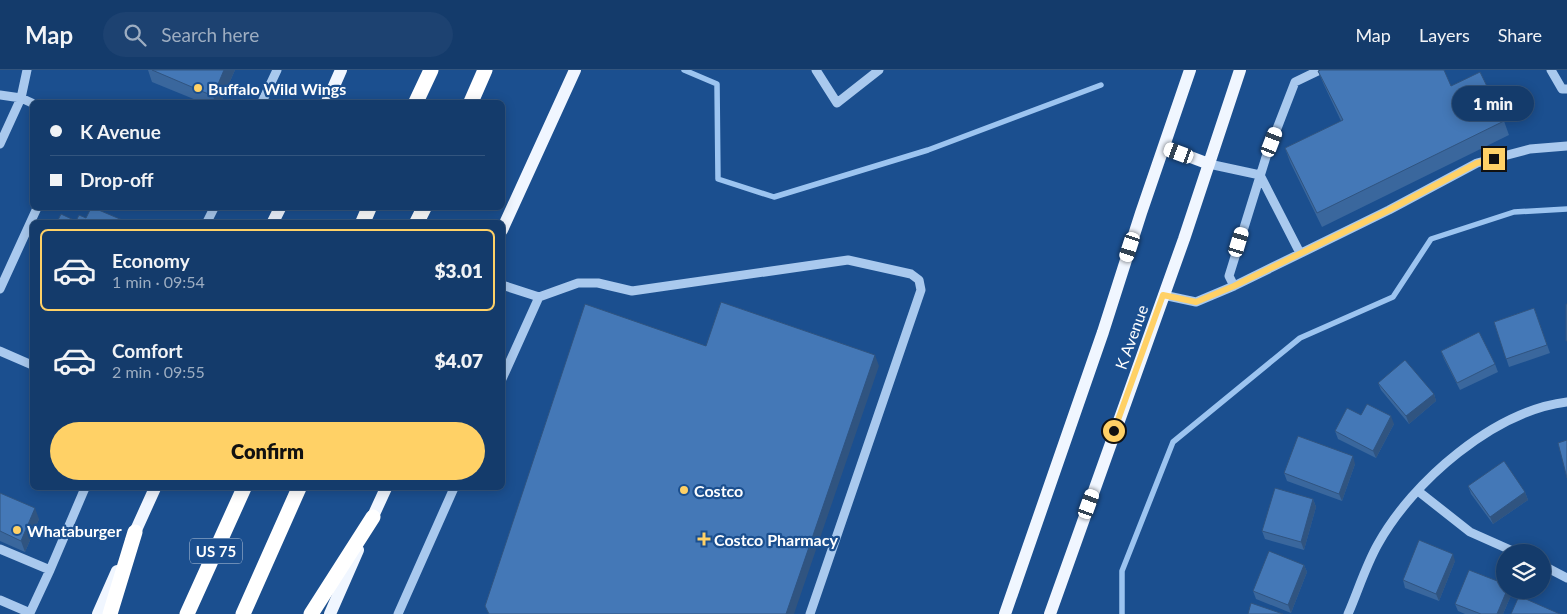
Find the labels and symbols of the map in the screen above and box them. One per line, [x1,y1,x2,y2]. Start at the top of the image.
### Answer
place label: Buffalo Wild Wings [208,79,346,98]
marker: Buffalo Wild Wings [192,82,204,94]
callout: 1 min [1453,87,1535,122]
car [1259,125,1284,159]
car [1162,141,1195,165]
route end [1483,148,1505,170]
car [1227,225,1250,259]
car [1118,230,1141,264]
street label: K Avenue [1111,302,1151,372]
route start [1103,420,1125,442]
place label: Costco [694,481,743,500]
marker: Costco [678,484,690,496]
car [1076,487,1101,521]
place label: Whataburger [27,521,122,540]
marker: Whataburger [11,524,23,536]
place label: Costco Pharmacy [714,530,838,549]
marker: Costco Pharmacy [698,533,710,545]
road number: US 75 [190,538,242,564]

